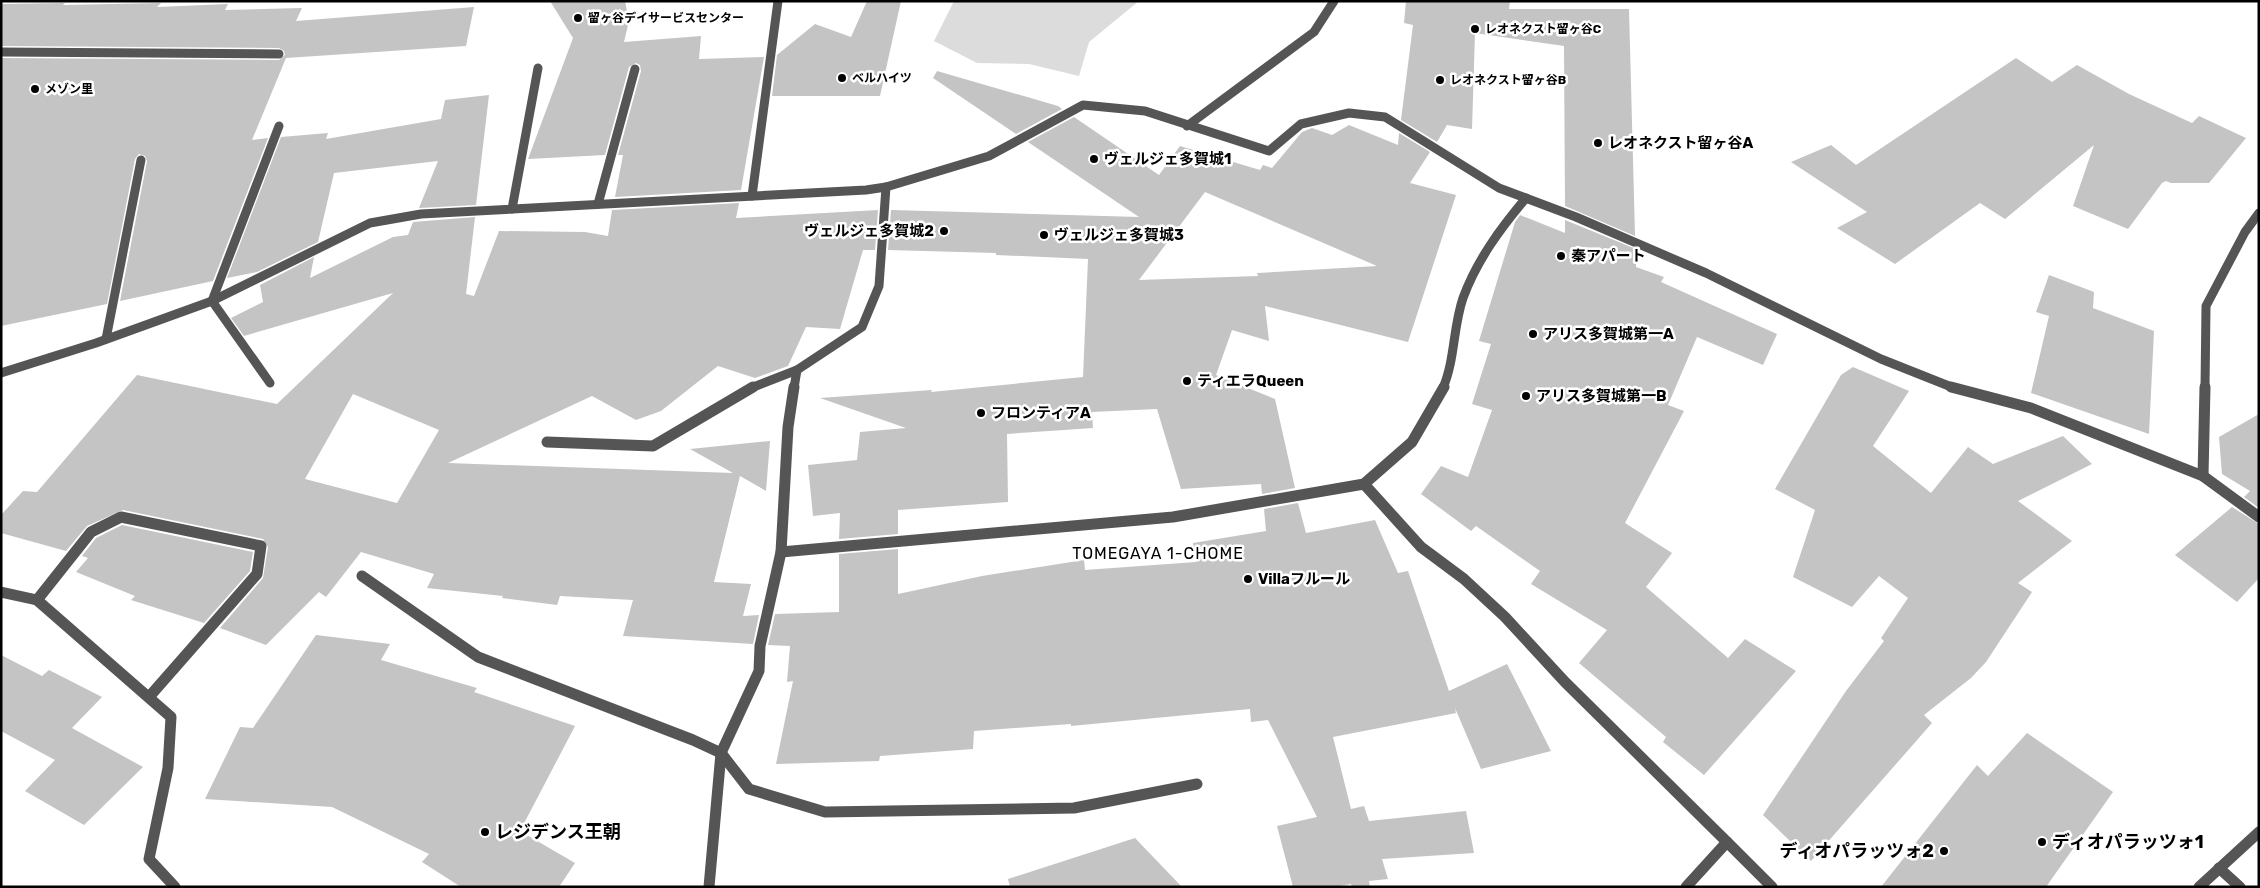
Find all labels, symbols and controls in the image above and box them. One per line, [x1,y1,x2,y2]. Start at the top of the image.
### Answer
place label: 留ヶ谷デイサービスセンター [588,11,744,25]
marker: 留ヶ谷デイサービスセンター [572,12,584,24]
place label: レオネクスト留ヶ谷C [1485,22,1602,36]
marker: レオネクスト留ヶ谷C [1469,23,1481,35]
place label: ベルハイツ [852,71,912,85]
marker: ベルハイツ [836,72,848,84]
place label: レオネクスト留ヶ谷B [1450,73,1566,87]
marker: レオネクスト留ヶ谷B [1434,74,1446,86]
place label: メゾン里 [45,82,93,96]
marker: メゾン里 [29,83,41,95]
place label: レオネクスト留ヶ谷A [1608,134,1754,152]
marker: レオネクスト留ヶ谷A [1592,137,1604,149]
place label: ヴェルジェ多賀城1 [1104,150,1231,168]
marker: ヴェルジェ多賀城1 [1088,153,1100,165]
place label: ヴェルジェ多賀城2 [804,222,934,240]
marker: ヴェルジェ多賀城2 [938,225,950,237]
place label: ヴェルジェ多賀城3 [1054,226,1184,244]
marker: ヴェルジェ多賀城3 [1038,229,1050,241]
place label: 秦アパート [1571,247,1646,265]
marker: 秦アパート [1555,250,1567,262]
place label: アリス多賀城第一A [1543,325,1674,343]
marker: アリス多賀城第一A [1527,328,1539,340]
place label: ティエラQueen [1197,372,1304,390]
marker: ティエラQueen [1181,375,1193,387]
place label: アリス多賀城第一B [1536,387,1667,405]
marker: アリス多賀城第一B [1520,390,1532,402]
place label: フロンティアA [991,404,1091,422]
marker: フロンティアA [975,407,987,419]
district label: TOMEGAYA 1-CHOME [1072,544,1244,563]
place label: Villaフルール [1258,570,1350,588]
marker: Villaフルール [1242,573,1254,585]
place label: レジデンス王朝 [495,821,621,843]
marker: レジデンス王朝 [479,826,491,838]
place label: ディオパラッツォ1 [2052,831,2204,853]
marker: ディオパラッツォ1 [2036,836,2048,848]
place label: ディオパラッツォ2 [1780,840,1934,862]
marker: ディオパラッツォ2 [1938,845,1950,857]

